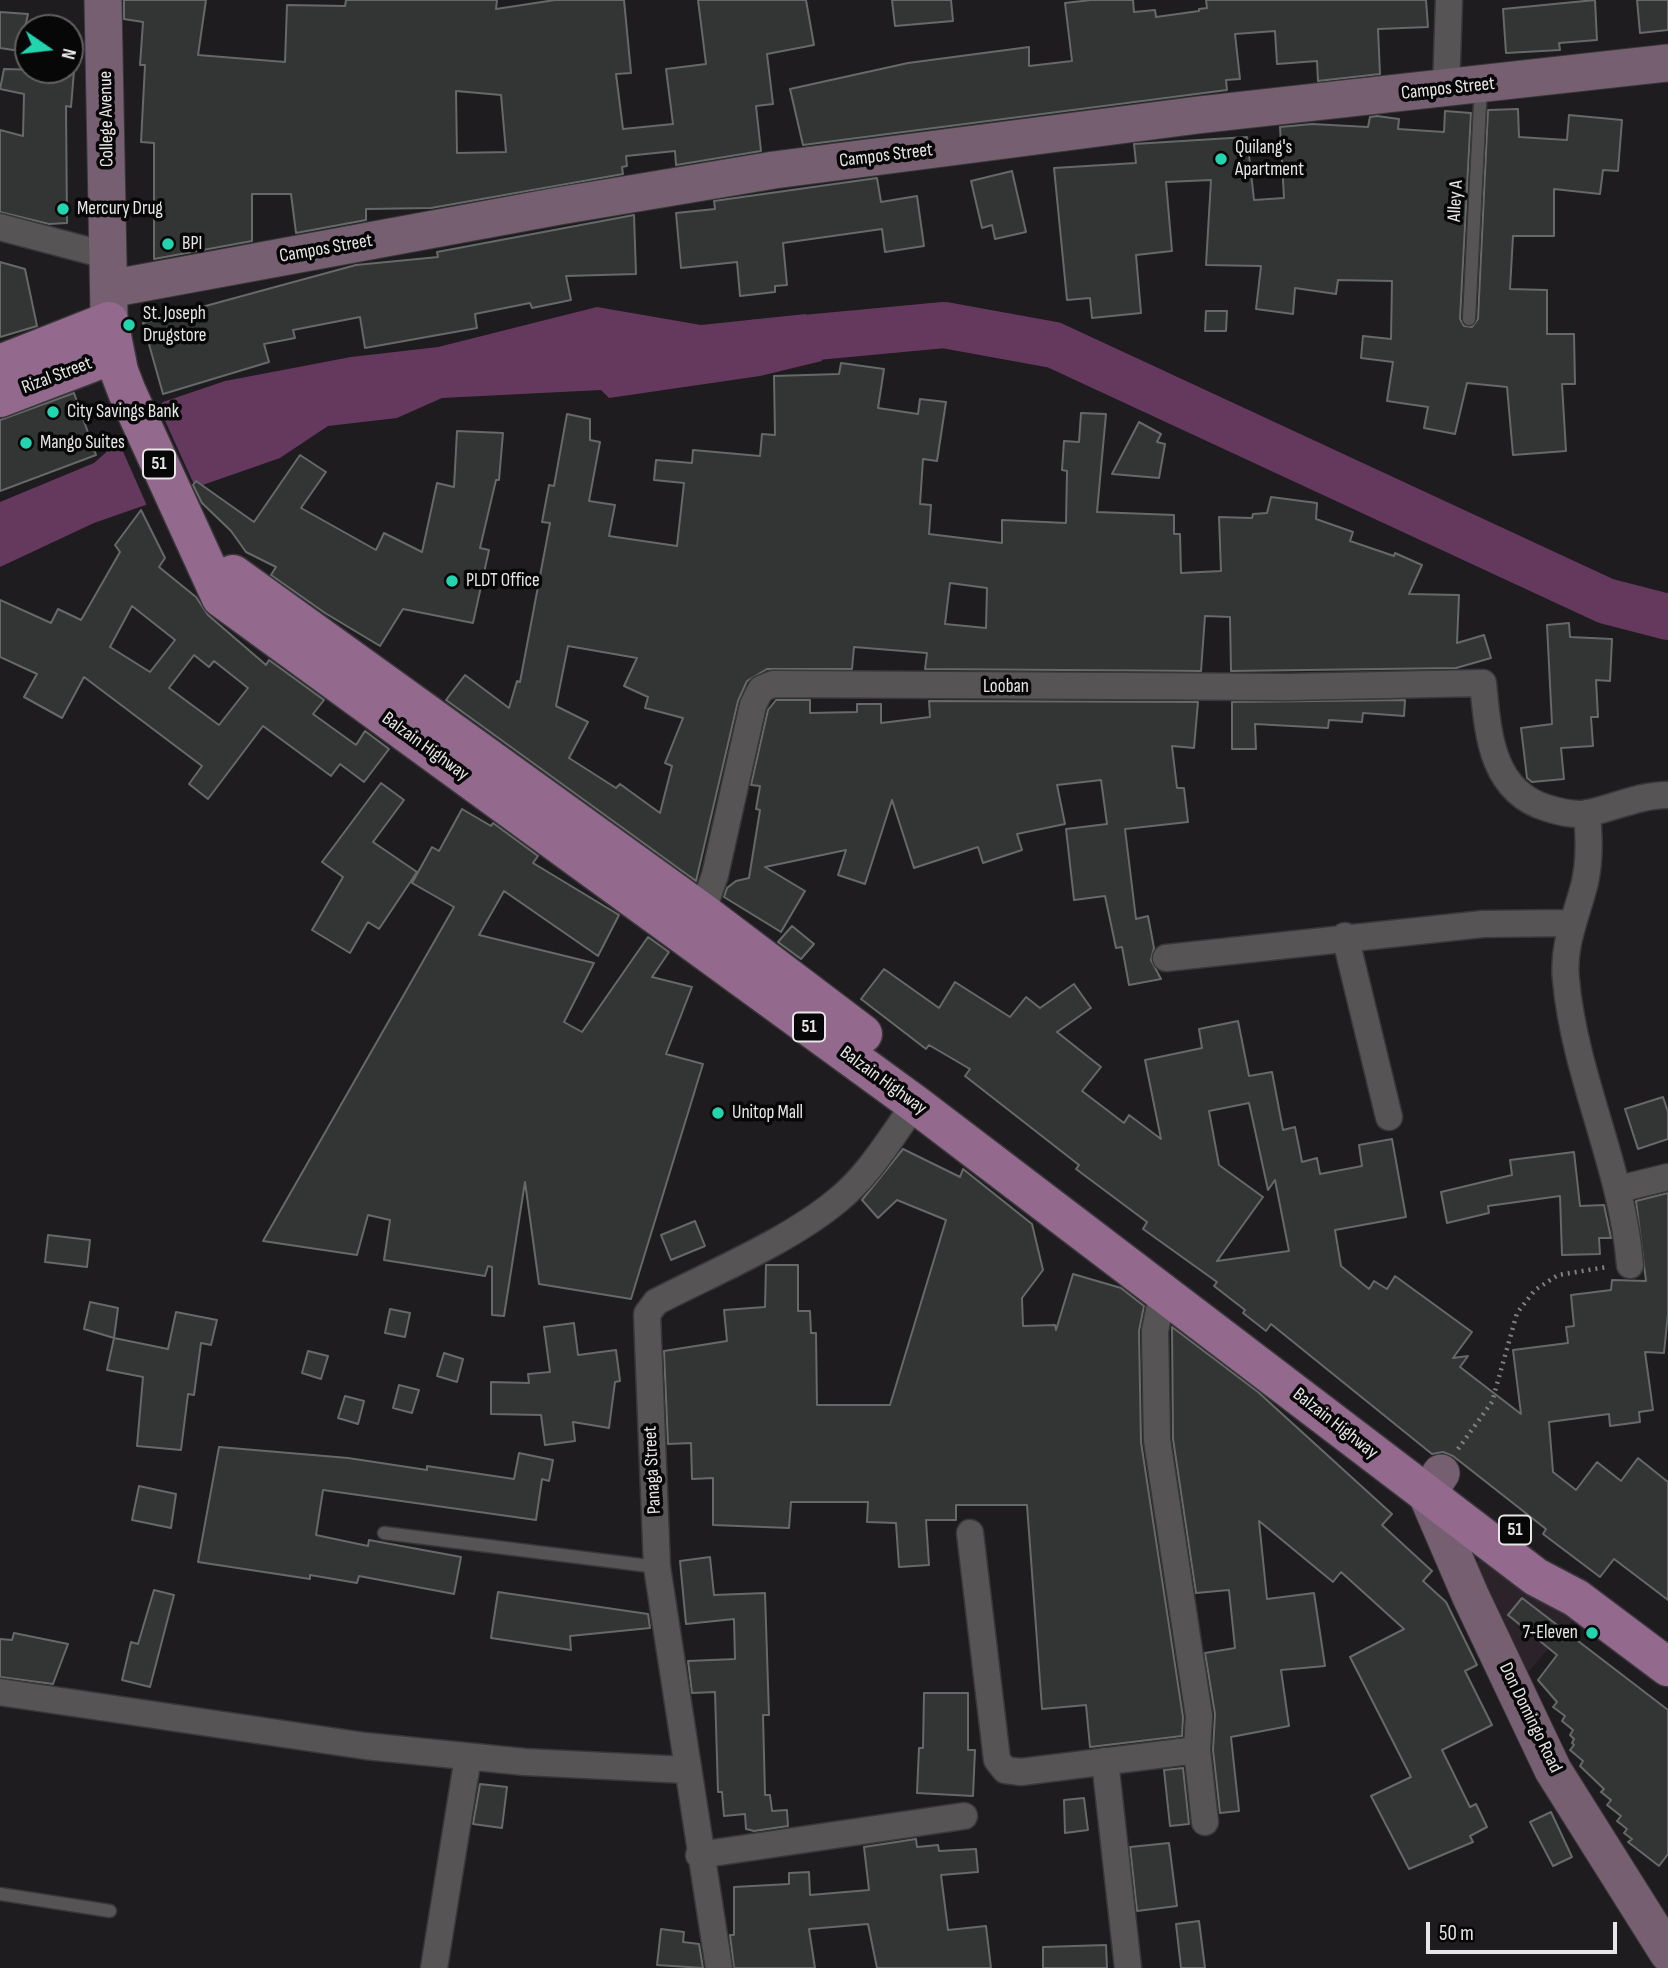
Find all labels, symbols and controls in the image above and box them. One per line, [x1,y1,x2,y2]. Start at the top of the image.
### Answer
north arrow [14,14,84,84]
text: N [56,46,80,61]
street label: College Avenue [95,71,119,167]
street label: Campos Street [1400,73,1496,105]
place label: Quilang's Apartment [1235,137,1304,181]
street label: Campos Street [838,139,934,173]
marker: Quilang's Apartment [1213,151,1229,167]
street label: Alley A [1444,180,1468,222]
place label: Mercury Drug [77,198,163,220]
marker: Mercury Drug [55,201,71,217]
street label: Campos Street [278,230,374,268]
place label: BPI [182,233,202,255]
marker: BPI [160,236,176,252]
place label: St. Joseph Drugstore [143,303,206,347]
marker: St. Joseph Drugstore [121,317,137,333]
street label: Rizal Street [19,352,95,400]
place label: City Savings Bank [67,401,179,423]
marker: City Savings Bank [45,404,61,420]
place label: Mango Suites [40,432,125,454]
marker: Mango Suites [18,435,34,451]
road number: 51 [143,450,175,478]
place label: PLDT Office [466,570,540,592]
marker: PLDT Office [444,573,460,589]
street label: Looban [983,676,1029,698]
street label: Balzain Highway [377,708,473,786]
road number: 51 [793,1012,825,1042]
street label: Balzain Highway [835,1042,931,1120]
place label: Unitop Mall [732,1102,803,1124]
marker: Unitop Mall [710,1105,726,1121]
street label: Balzain Highway [1288,1384,1382,1464]
street label: Panaga Street [639,1425,667,1515]
road number: 51 [1499,1516,1531,1545]
place label: 7-Eleven [1523,1622,1578,1644]
marker: 7-Eleven [1584,1625,1600,1641]
street label: Don Domingo Road [1494,1659,1566,1777]
scale bar [1430,1909,1621,1953]
text: 50 m [1439,1921,1474,1946]

